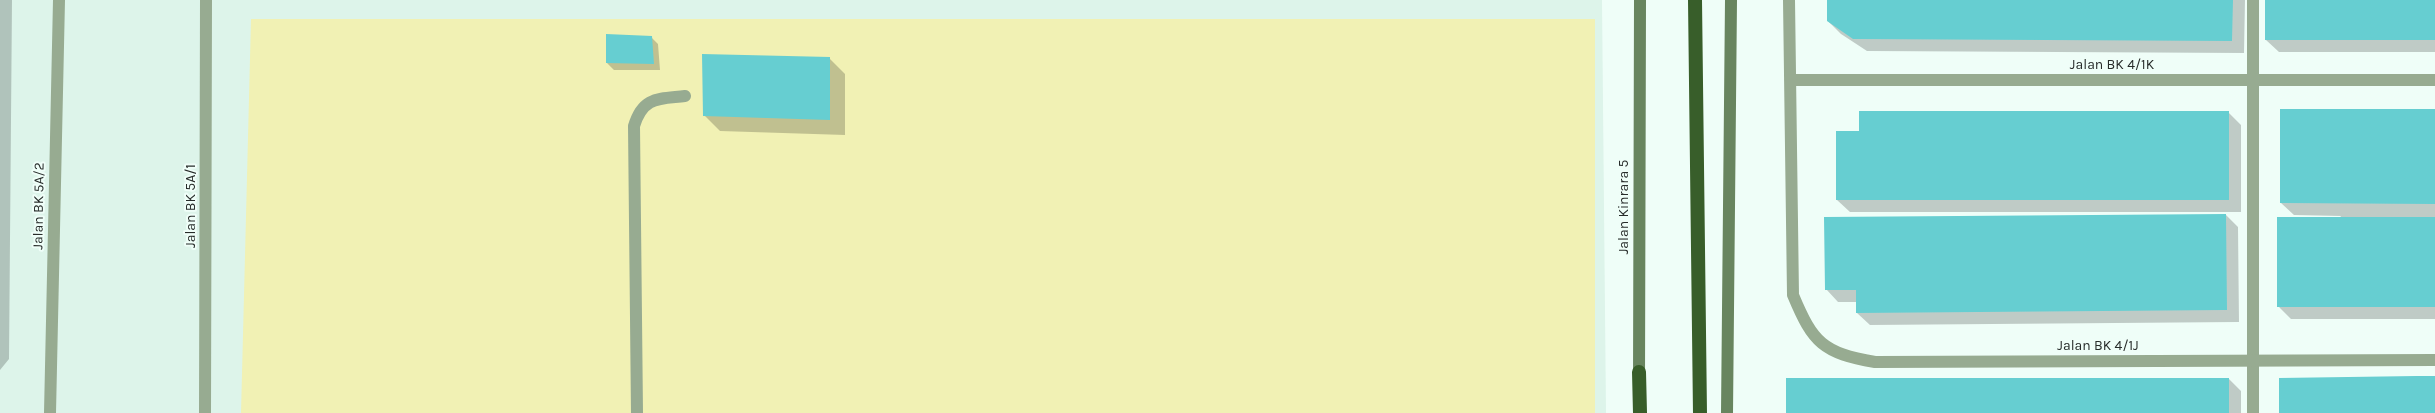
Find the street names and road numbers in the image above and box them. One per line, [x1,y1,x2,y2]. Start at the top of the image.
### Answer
street label: Jalan BK 4/1K [2070,57,2154,73]
street label: Jalan Kinrara 5 [1616,160,1632,254]
street label: Jalan BK 5A/2 [30,162,48,250]
street label: Jalan BK 5A/1 [183,164,199,248]
street label: Jalan BK 4/1J [2057,338,2139,354]

